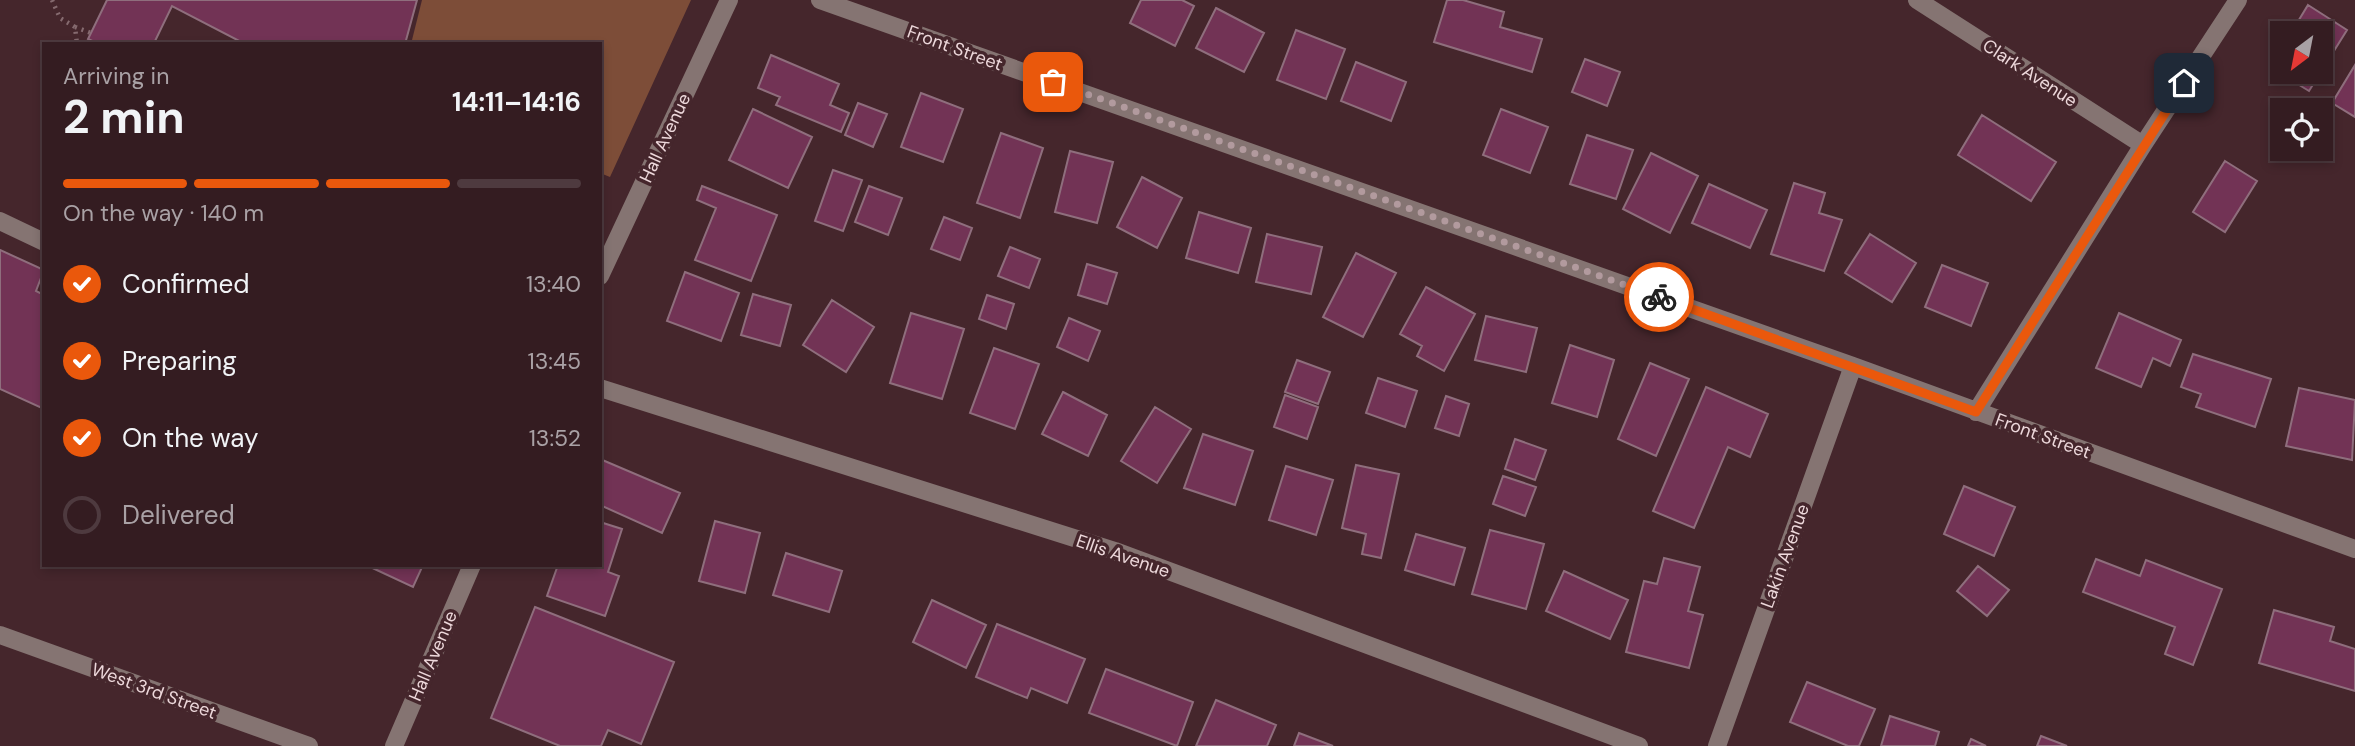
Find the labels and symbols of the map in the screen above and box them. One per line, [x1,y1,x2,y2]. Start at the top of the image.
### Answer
street label: Front Street [904,20,1006,76]
north arrow [2270,21,2333,84]
street label: Clark Avenue [1978,33,2082,113]
pin [1023,52,1083,112]
pin [2154,53,2214,113]
street label: Hall Avenue [634,89,696,187]
courier [1624,262,1694,332]
street label: Front Street [1992,408,2094,464]
street label: Lakin Avenue [1755,501,1815,611]
street label: Ellis Avenue [1073,529,1173,583]
street label: Hall Avenue [403,607,463,705]
street label: West 3rd Street [88,657,220,725]

